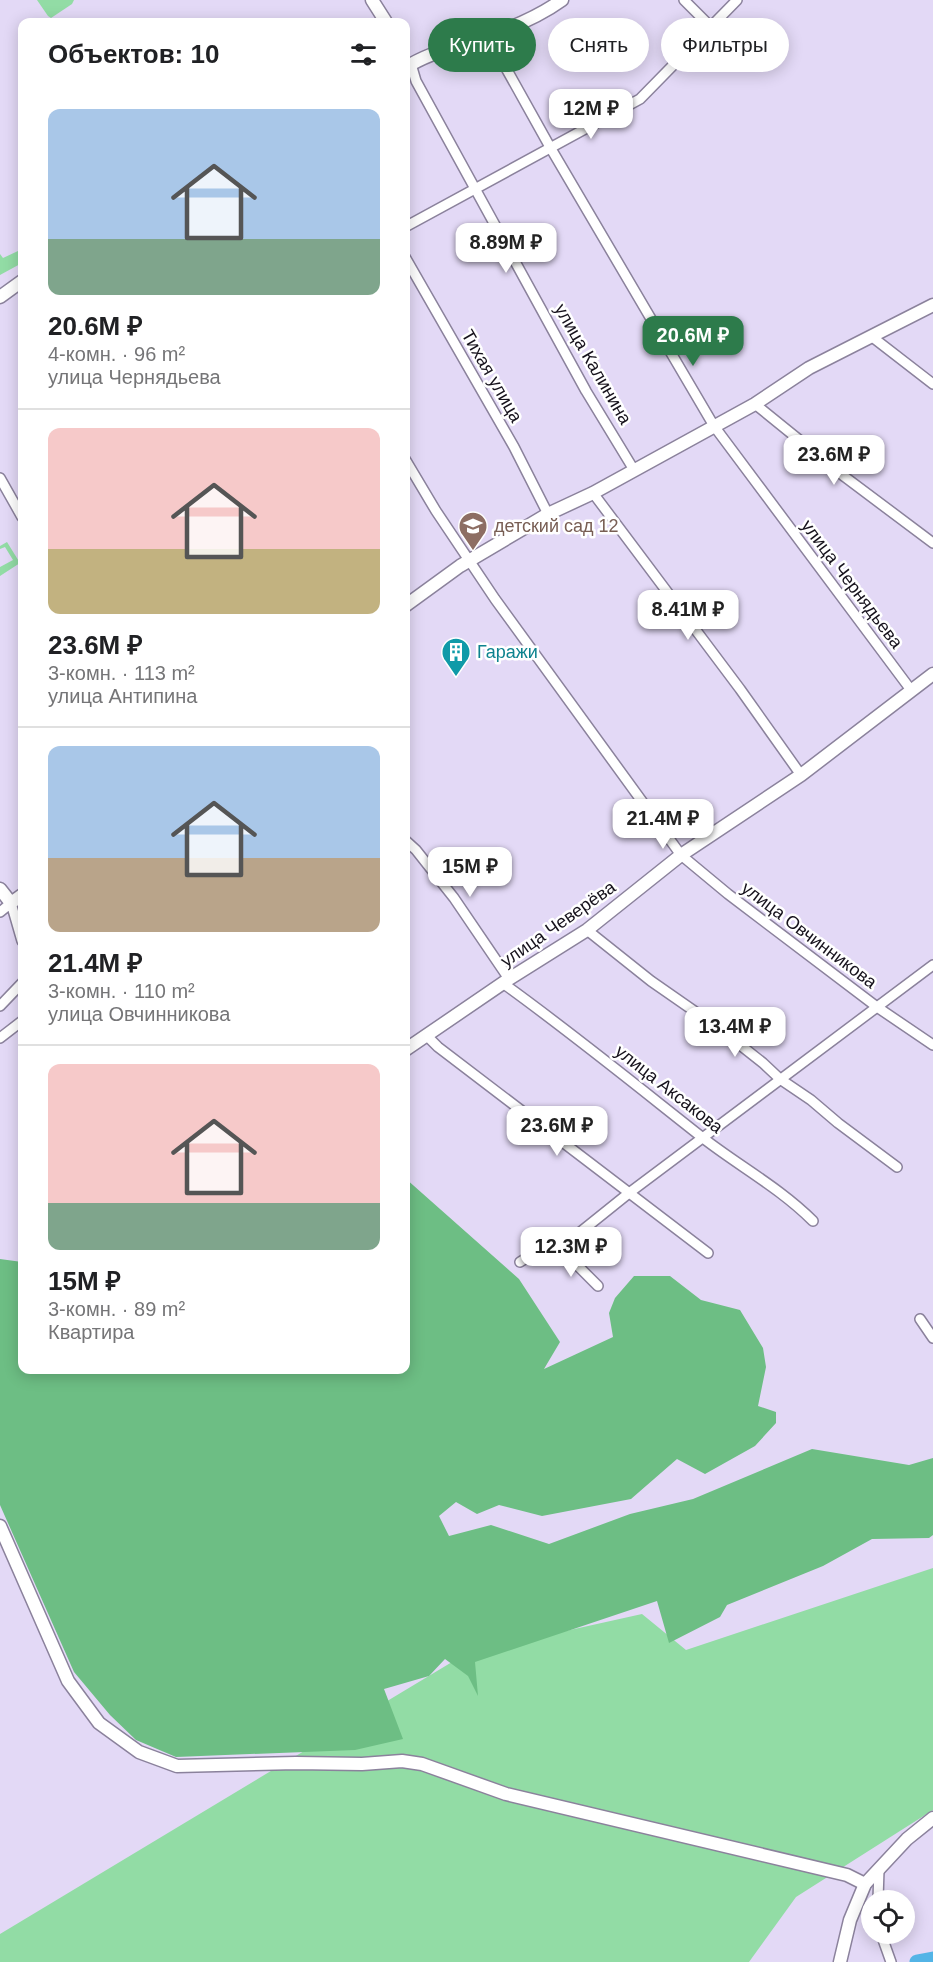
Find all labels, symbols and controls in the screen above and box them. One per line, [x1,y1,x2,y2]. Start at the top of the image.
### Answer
chip: Купить [428,18,536,72]
chip: Снять [548,18,649,72]
chip: Фильтры [661,18,789,72]
icon: filters [347,38,380,71]
text: Объектов: 10 [48,39,219,69]
pin: 12M ₽ [549,89,633,140]
text: 12M ₽ [563,97,619,119]
icon: home [160,148,268,256]
pin: 8.89M ₽ [451,223,561,274]
text: 8.89M ₽ [470,231,542,253]
street label: улица Калинина [550,300,636,429]
text: 20.6M ₽ [48,311,143,341]
pin: 20.6M ₽ [638,316,748,367]
text: 20.6M ₽ [657,324,729,346]
street label: Тихая улица [458,326,527,427]
text: 4-комн. · 96 m² [48,343,185,365]
text: улица Чернядьева [48,366,221,388]
pin: 23.6M ₽ [779,435,889,486]
text: 23.6M ₽ [798,443,870,465]
icon: home [160,467,268,575]
school or university icon: детский сад 12 [457,510,489,552]
place label: детский сад 12 [494,516,618,536]
street label: улица Чернядьева [797,516,907,653]
pin: 8.41M ₽ [633,590,743,641]
text: 8.41M ₽ [652,598,724,620]
text: 23.6M ₽ [48,630,143,660]
building icon: Гаражи [440,636,472,678]
place label: Гаражи [477,642,538,662]
text: 3-комн. · 113 m² [48,662,195,684]
text: улица Антипина [48,685,197,707]
icon: home [160,785,268,893]
pin: 21.4M ₽ [608,799,718,850]
text: 21.4M ₽ [627,807,699,829]
pin: 15M ₽ [428,847,512,898]
text: 15M ₽ [442,855,498,877]
street label: улица Чеверёва [497,876,620,971]
street label: улица Овчинникова [737,878,881,993]
text: 21.4M ₽ [48,948,143,978]
text: 3-комн. · 110 m² [48,980,195,1002]
text: улица Овчинникова [48,1003,230,1025]
pin: 13.4M ₽ [680,1007,790,1058]
text: 13.4M ₽ [699,1015,771,1037]
street label: улица Аксакова [611,1041,728,1138]
icon: home [160,1103,268,1211]
pin: 23.6M ₽ [502,1106,612,1157]
text: 23.6M ₽ [521,1114,593,1136]
pin: 12.3M ₽ [516,1227,626,1278]
text: 12.3M ₽ [535,1235,607,1257]
text: 15M ₽ [48,1266,121,1296]
text: 3-комн. · 89 m² [48,1298,185,1320]
text: Квартира [48,1321,134,1343]
map controls [861,1890,915,1944]
button: locate [861,1890,915,1944]

